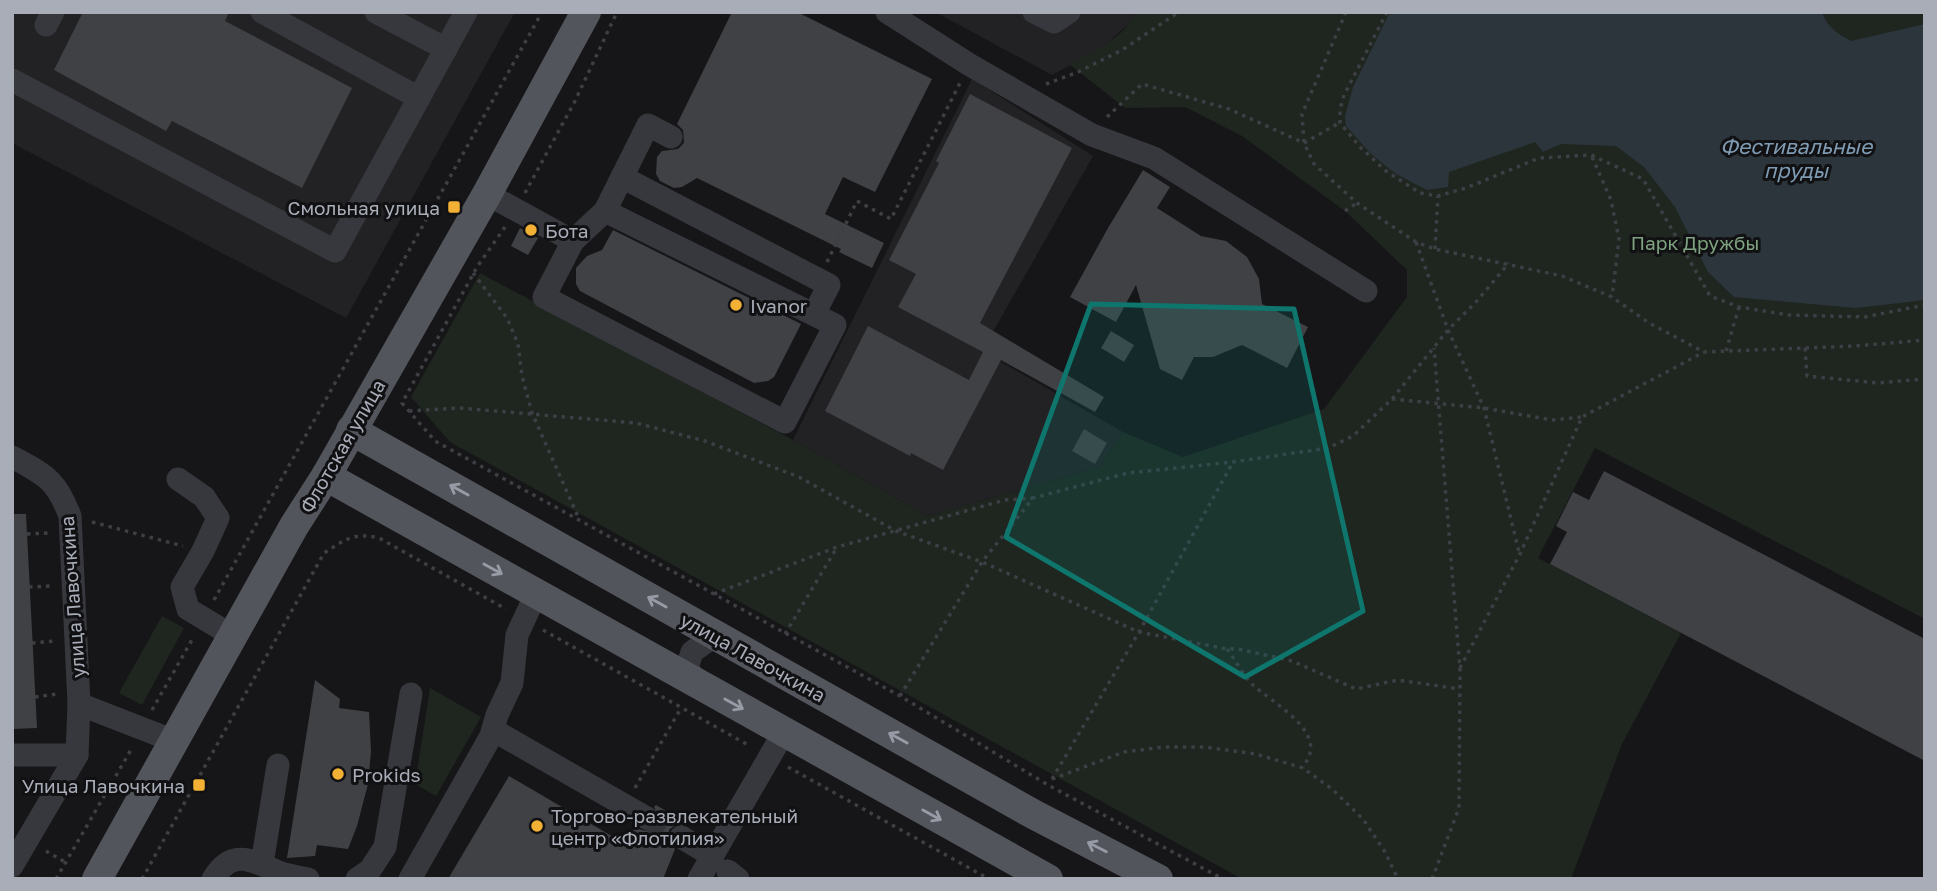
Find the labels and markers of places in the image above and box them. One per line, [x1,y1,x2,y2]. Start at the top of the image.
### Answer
place label: Смольная улица [288,196,440,219]
marker: Смольная улица [446,199,462,215]
place label: Бота [545,219,589,242]
marker: Бота [523,222,539,238]
place label: Ivanor [750,294,808,317]
marker: Ivanor [728,297,744,313]
place label: Prokids [352,763,421,786]
marker: Prokids [330,766,346,782]
place label: Улица Лавочкина [22,774,185,797]
marker: Улица Лавочкина [191,777,207,793]
place label: Торгово-развлекательный центр «Флотилия» [551,804,798,849]
marker: Торгово-развлекательный центр «Флотилия» [529,818,545,834]

